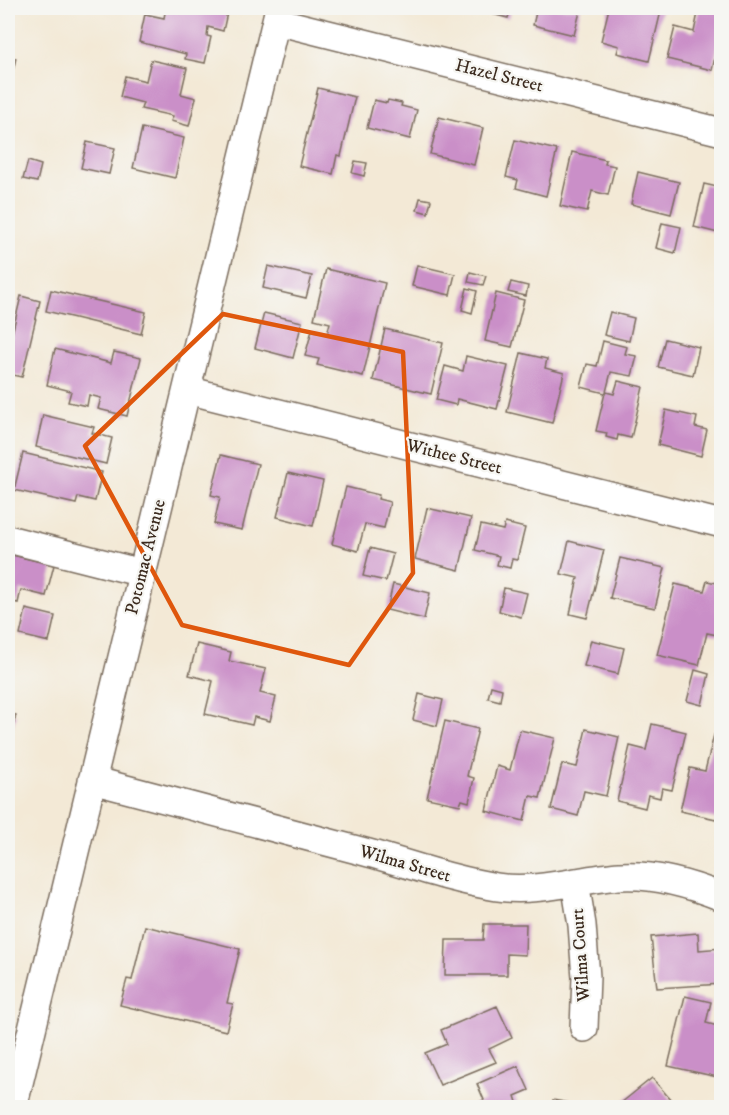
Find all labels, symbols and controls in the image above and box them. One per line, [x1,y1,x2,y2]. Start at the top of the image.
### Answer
street label: Hazel Street [453,54,545,98]
street label: Withee Street [403,434,504,480]
street label: Potomac Avenue [121,497,171,617]
street label: Wilma Street [356,840,453,888]
street label: Wilma Court [567,907,595,1003]

